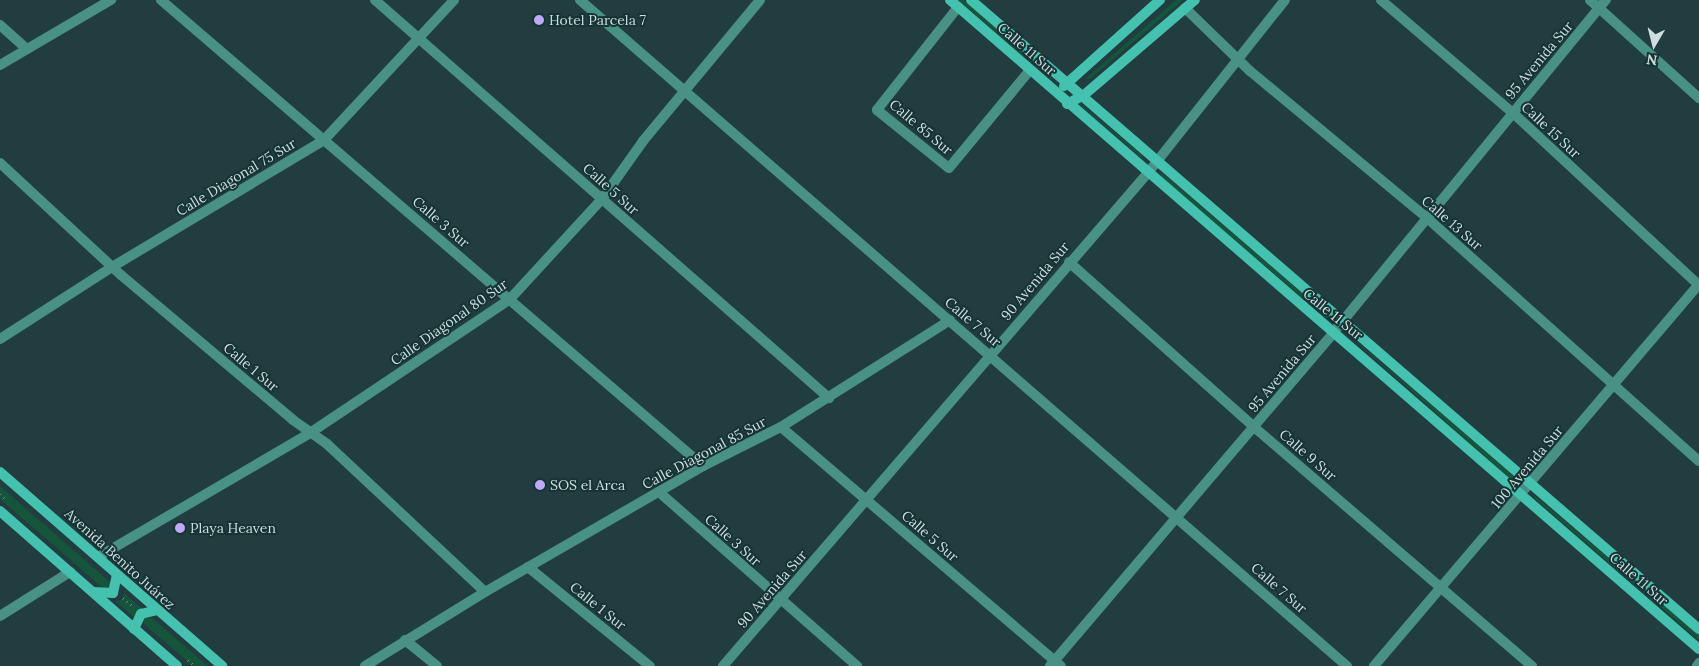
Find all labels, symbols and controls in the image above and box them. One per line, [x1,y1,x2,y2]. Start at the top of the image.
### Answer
place label: Hotel Parcela 7 [549,12,646,28]
marker: Hotel Parcela 7 [533,14,545,26]
street label: 95 Avenida Sur [1502,18,1576,102]
street label: Calle 11 Sur [994,19,1060,79]
north arrow [1629,20,1679,70]
text: N [1645,50,1659,70]
street label: Calle 85 Sur [886,96,956,158]
street label: Calle 15 Sur [1518,98,1584,162]
street label: Calle Diagonal 75 Sur [173,135,299,219]
street label: Calle 5 Sur [580,160,642,218]
street label: Calle 13 Sur [1418,192,1486,254]
street label: Calle 3 Sur [409,193,473,251]
street label: 90 Avenida Sur [997,238,1073,324]
street label: Calle Diagonal 80 Sur [387,275,511,369]
street label: Calle 11 Sur [1300,285,1366,343]
street label: Calle 7 Sur [941,294,1005,350]
street label: 95 Avenida Sur [1245,331,1319,415]
street label: Calle 1 Sur [220,339,282,395]
street label: Calle Diagonal 85 Sur [639,413,769,493]
street label: 100 Avenida Sur [1487,422,1567,512]
street label: Calle 9 Sur [1276,426,1340,484]
place label: SOS el Arca [550,477,625,493]
marker: SOS el Arca [534,479,546,491]
street label: Avenida Benito Juárez [61,505,179,613]
street label: Calle 5 Sur [898,507,962,565]
street label: Calle 3 Sur [701,510,765,570]
place label: Playa Heaven [190,520,276,536]
marker: Playa Heaven [174,522,186,534]
street label: 90 Avenida Sur [734,547,810,631]
street label: Calle 11 Sur [1606,549,1672,609]
street label: Calle 7 Sur [1248,559,1310,617]
street label: Calle 1 Sur [567,578,629,634]

